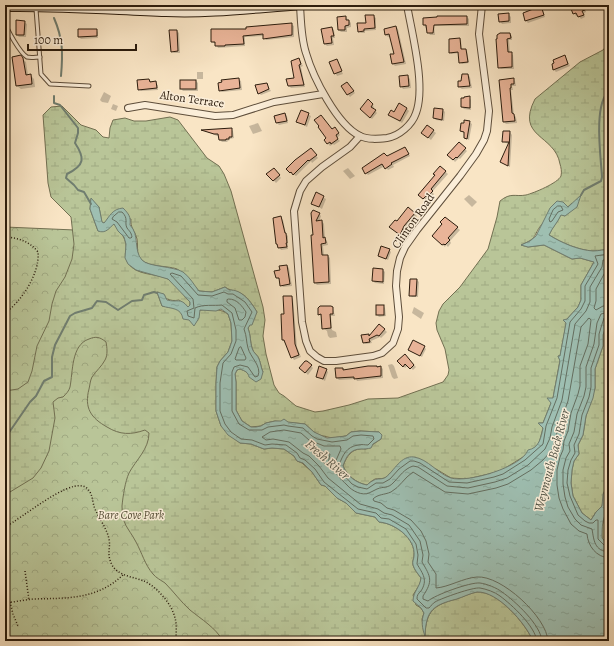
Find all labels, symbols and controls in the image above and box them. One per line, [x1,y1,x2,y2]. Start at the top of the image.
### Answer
scale bar [28,26,136,52]
text: 100 m [34,32,63,48]
street label: Alton Terrace [158,86,225,111]
street label: Clinton Road [388,190,438,252]
water label: Weymouth Back River [530,406,573,513]
water label: Fresh River [302,435,354,484]
park label: Bare Cove Park [98,507,165,523]

